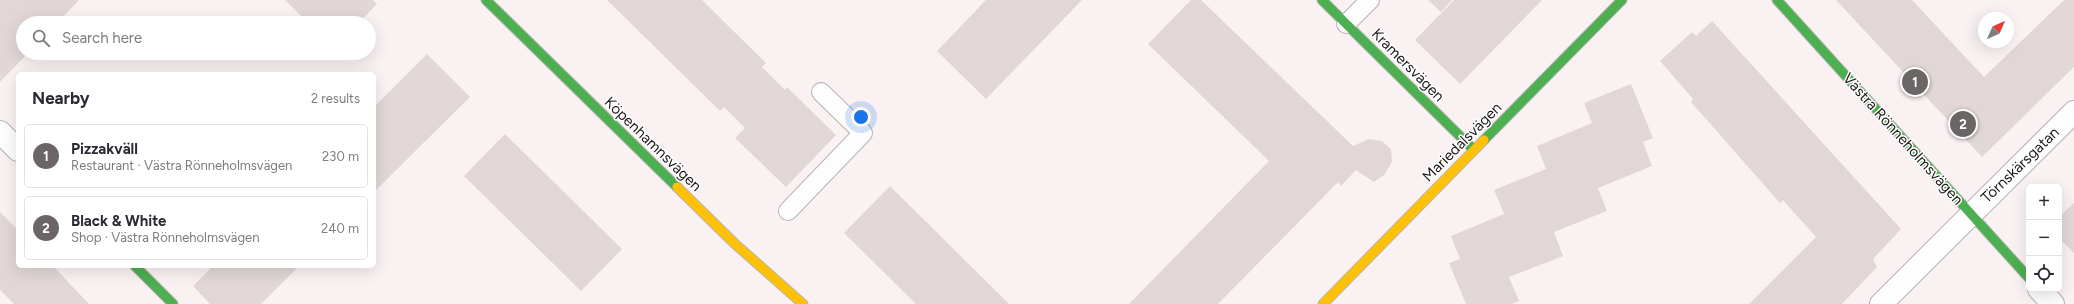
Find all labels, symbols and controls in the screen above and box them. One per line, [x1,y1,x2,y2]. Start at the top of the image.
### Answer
north arrow [1978,12,2014,48]
search box [16,16,376,60]
street label: Kramersvägen [1368,25,1448,105]
icon: search [30,27,52,49]
text: Search here [62,29,142,47]
pin: 1 [1902,67,1928,97]
street label: Västra Rönneholmsvägen [1839,69,1967,209]
text: Nearby [32,88,90,108]
text: 2 results [311,91,360,106]
street label: Köpenhamnsvägen [601,93,705,195]
street label: Mariedalsvägen [1419,99,1505,185]
your location [851,107,871,127]
pin: 2 [1950,109,1976,139]
street label: Törnskärsgatan [1977,123,2063,207]
text: Pizzakväll [71,140,138,158]
text: 1 [43,149,49,164]
text: 230 m [322,149,359,164]
text: Restaurant · Västra Rönneholmsvägen [71,158,292,173]
map controls [2026,184,2062,292]
button: + [2026,184,2062,220]
text: Black & White [71,212,166,230]
button: − [2026,220,2062,256]
text: 2 [42,221,50,236]
text: 240 m [321,221,359,236]
text: Shop · Västra Rönneholmsvägen [71,230,259,245]
button: locate [2026,256,2062,292]

